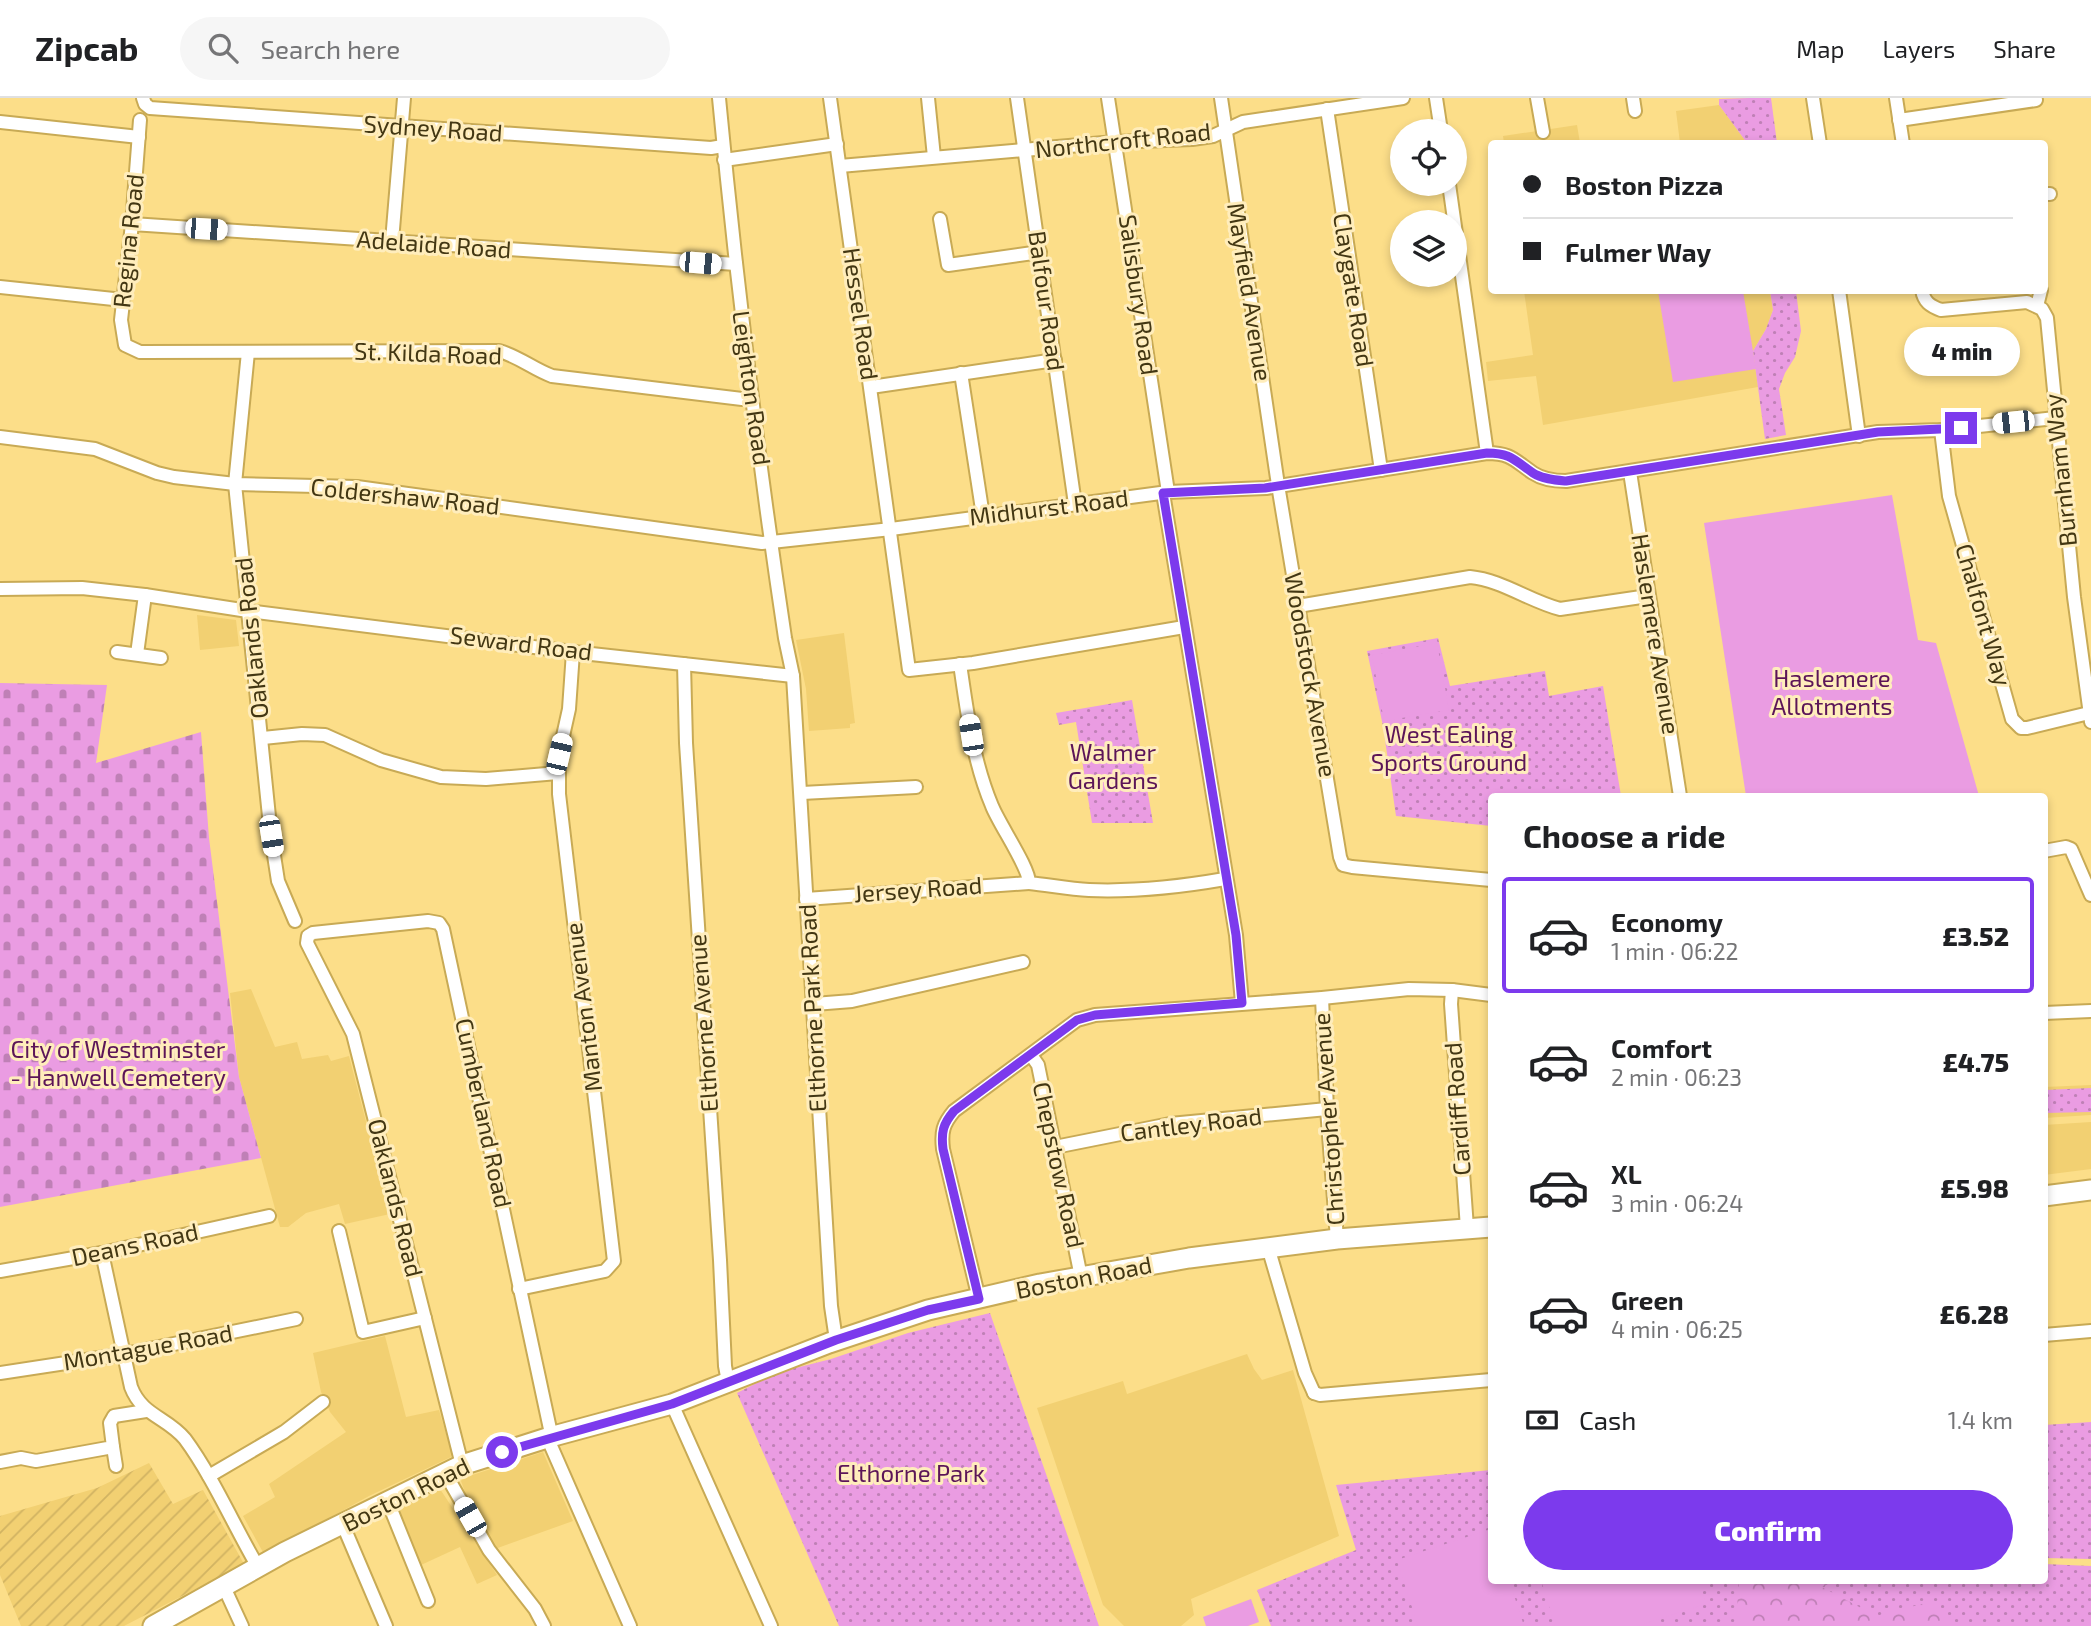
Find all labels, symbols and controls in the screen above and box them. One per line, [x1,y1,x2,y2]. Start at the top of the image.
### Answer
search box [180,17,670,80]
text: Zipcab [35,28,138,68]
icon: search [204,29,242,67]
text: Search here [260,33,400,64]
text: Map [1796,34,1844,63]
text: Layers [1882,34,1955,63]
text: Share [1993,34,2056,63]
street label: Sydney Road [363,108,504,147]
street label: Northcroft Road [1033,116,1212,163]
map controls [1390,119,1467,287]
button: locate [1390,119,1467,196]
text: Boston Pizza [1565,169,1723,200]
street label: Regina Road [106,172,149,309]
street label: Mayfield Avenue [1222,200,1279,383]
button: layers [1390,210,1467,287]
street label: Claygate Road [1328,211,1381,369]
street label: Salisbury Road [1114,213,1165,377]
car [185,217,228,241]
street label: Adelaide Road [356,224,512,263]
street label: Balfour Road [1023,229,1072,373]
text: Fulmer Way [1565,236,1711,267]
street label: Hessel Road [838,246,885,382]
car [679,251,722,275]
street label: Leighton Road [727,309,778,467]
callout: 4 min [1903,327,2019,376]
street label: St. Kilda Road [354,335,503,370]
text: 4 min [1932,337,1992,365]
street label: Burnham Way [2037,392,2082,548]
car [1992,409,2035,435]
route end [1945,412,1977,444]
street label: Coldershaw Road [309,471,501,520]
street label: Midhurst Road [968,482,1130,531]
street label: Haslemere Avenue [1626,531,1687,736]
street label: Chalfont Way [1950,540,2019,689]
street label: Oaklands Road [228,556,273,720]
street label: Woodstock Avenue [1279,570,1344,779]
street label: Seward Road [448,619,594,666]
park label: Haslemere Allotments [1771,663,1893,720]
car [958,713,985,757]
park label: West Ealing Sports Ground [1371,719,1527,776]
car [545,731,574,777]
park label: Walmer Gardens [1068,737,1158,794]
car [258,814,285,858]
text: Choose a ride [1523,816,1726,854]
street label: Jersey Road [853,870,983,907]
street label: Elthorne Park Road [792,903,831,1113]
icon: car [1527,904,1590,967]
text: Economy [1611,906,1723,937]
text: £3.52 [1942,920,2009,951]
street label: Manton Avenue [558,921,607,1093]
street label: Elthorne Avenue [682,933,723,1113]
text: 1 min · 06:22 [1611,937,1739,965]
street label: Christopher Avenue [1306,1012,1349,1226]
street label: Cumberland Road [450,1015,519,1210]
icon: car [1527,1030,1590,1093]
text: Comfort [1611,1032,1712,1063]
park label: City of Westminster - Hanwell Cemetery [10,1034,226,1091]
street label: Cardiff Road [1437,1041,1476,1177]
text: £4.75 [1942,1046,2009,1077]
text: 2 min · 06:23 [1611,1063,1742,1091]
street label: Chepstow Road [1028,1079,1091,1250]
street label: Cantley Road [1118,1100,1263,1147]
street label: Oaklands Road [363,1115,430,1280]
icon: car [1527,1156,1590,1219]
text: XL [1611,1158,1642,1189]
text: £5.98 [1940,1172,2009,1203]
text: 3 min · 06:24 [1611,1189,1743,1217]
street label: Deans Road [69,1216,201,1271]
street label: Boston Road [1013,1249,1154,1304]
icon: car [1527,1282,1590,1345]
text: Green [1611,1284,1684,1315]
text: £6.28 [1940,1298,2009,1329]
text: 4 min · 06:25 [1611,1315,1743,1343]
street label: Montague Road [61,1317,235,1376]
icon: cash [1523,1401,1561,1439]
text: Cash [1579,1404,1636,1435]
text: 1.4 km [1948,1406,2013,1434]
route start [486,1436,518,1468]
street label: Boston Road [337,1450,474,1537]
park label: Elthorne Park [837,1458,985,1487]
button: Confirm [1523,1490,2013,1570]
car [451,1494,490,1540]

